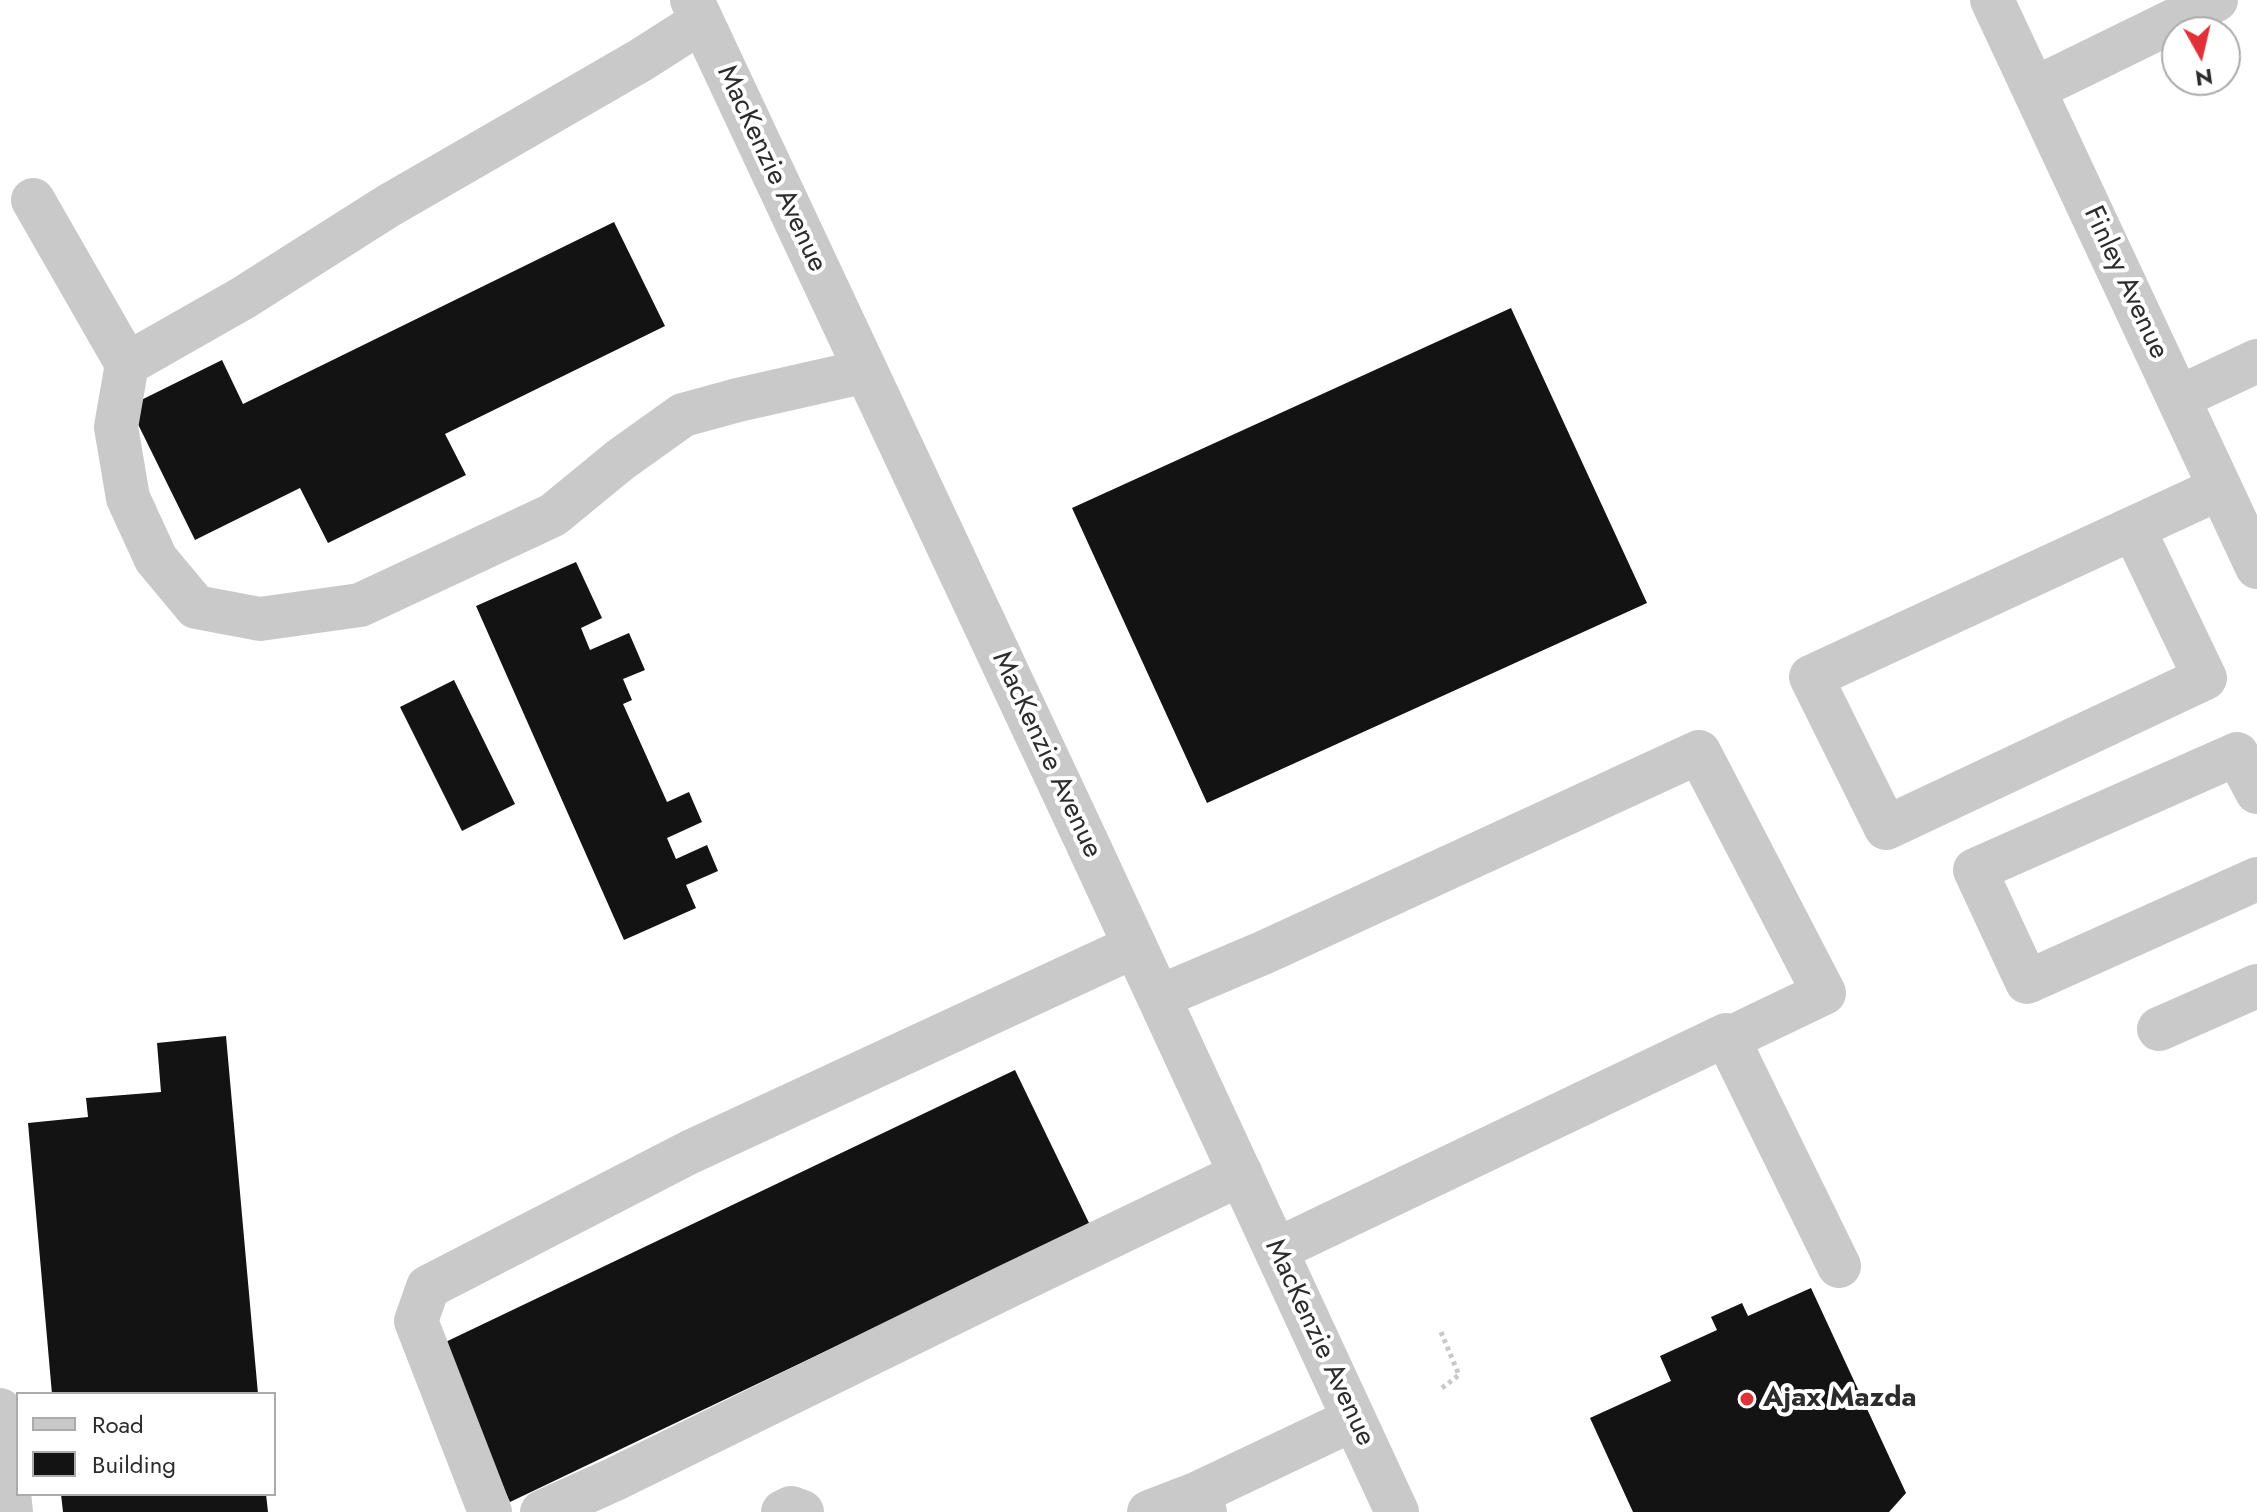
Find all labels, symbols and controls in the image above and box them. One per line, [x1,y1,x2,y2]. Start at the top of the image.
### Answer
north arrow [2161,16,2241,96]
street label: MacKenzie Avenue [708,60,834,278]
text: N [2193,61,2215,95]
street label: Finley Avenue [2075,201,2175,365]
street label: MacKenzie Avenue [983,646,1109,864]
street label: MacKenzie Avenue [1256,1234,1382,1452]
place label: Ajax Mazda [1763,1382,1917,1416]
marker: Ajax Mazda [1738,1390,1756,1408]
legend [16,1392,276,1496]
text: Road [92,1407,144,1442]
text: Building [92,1447,176,1482]

